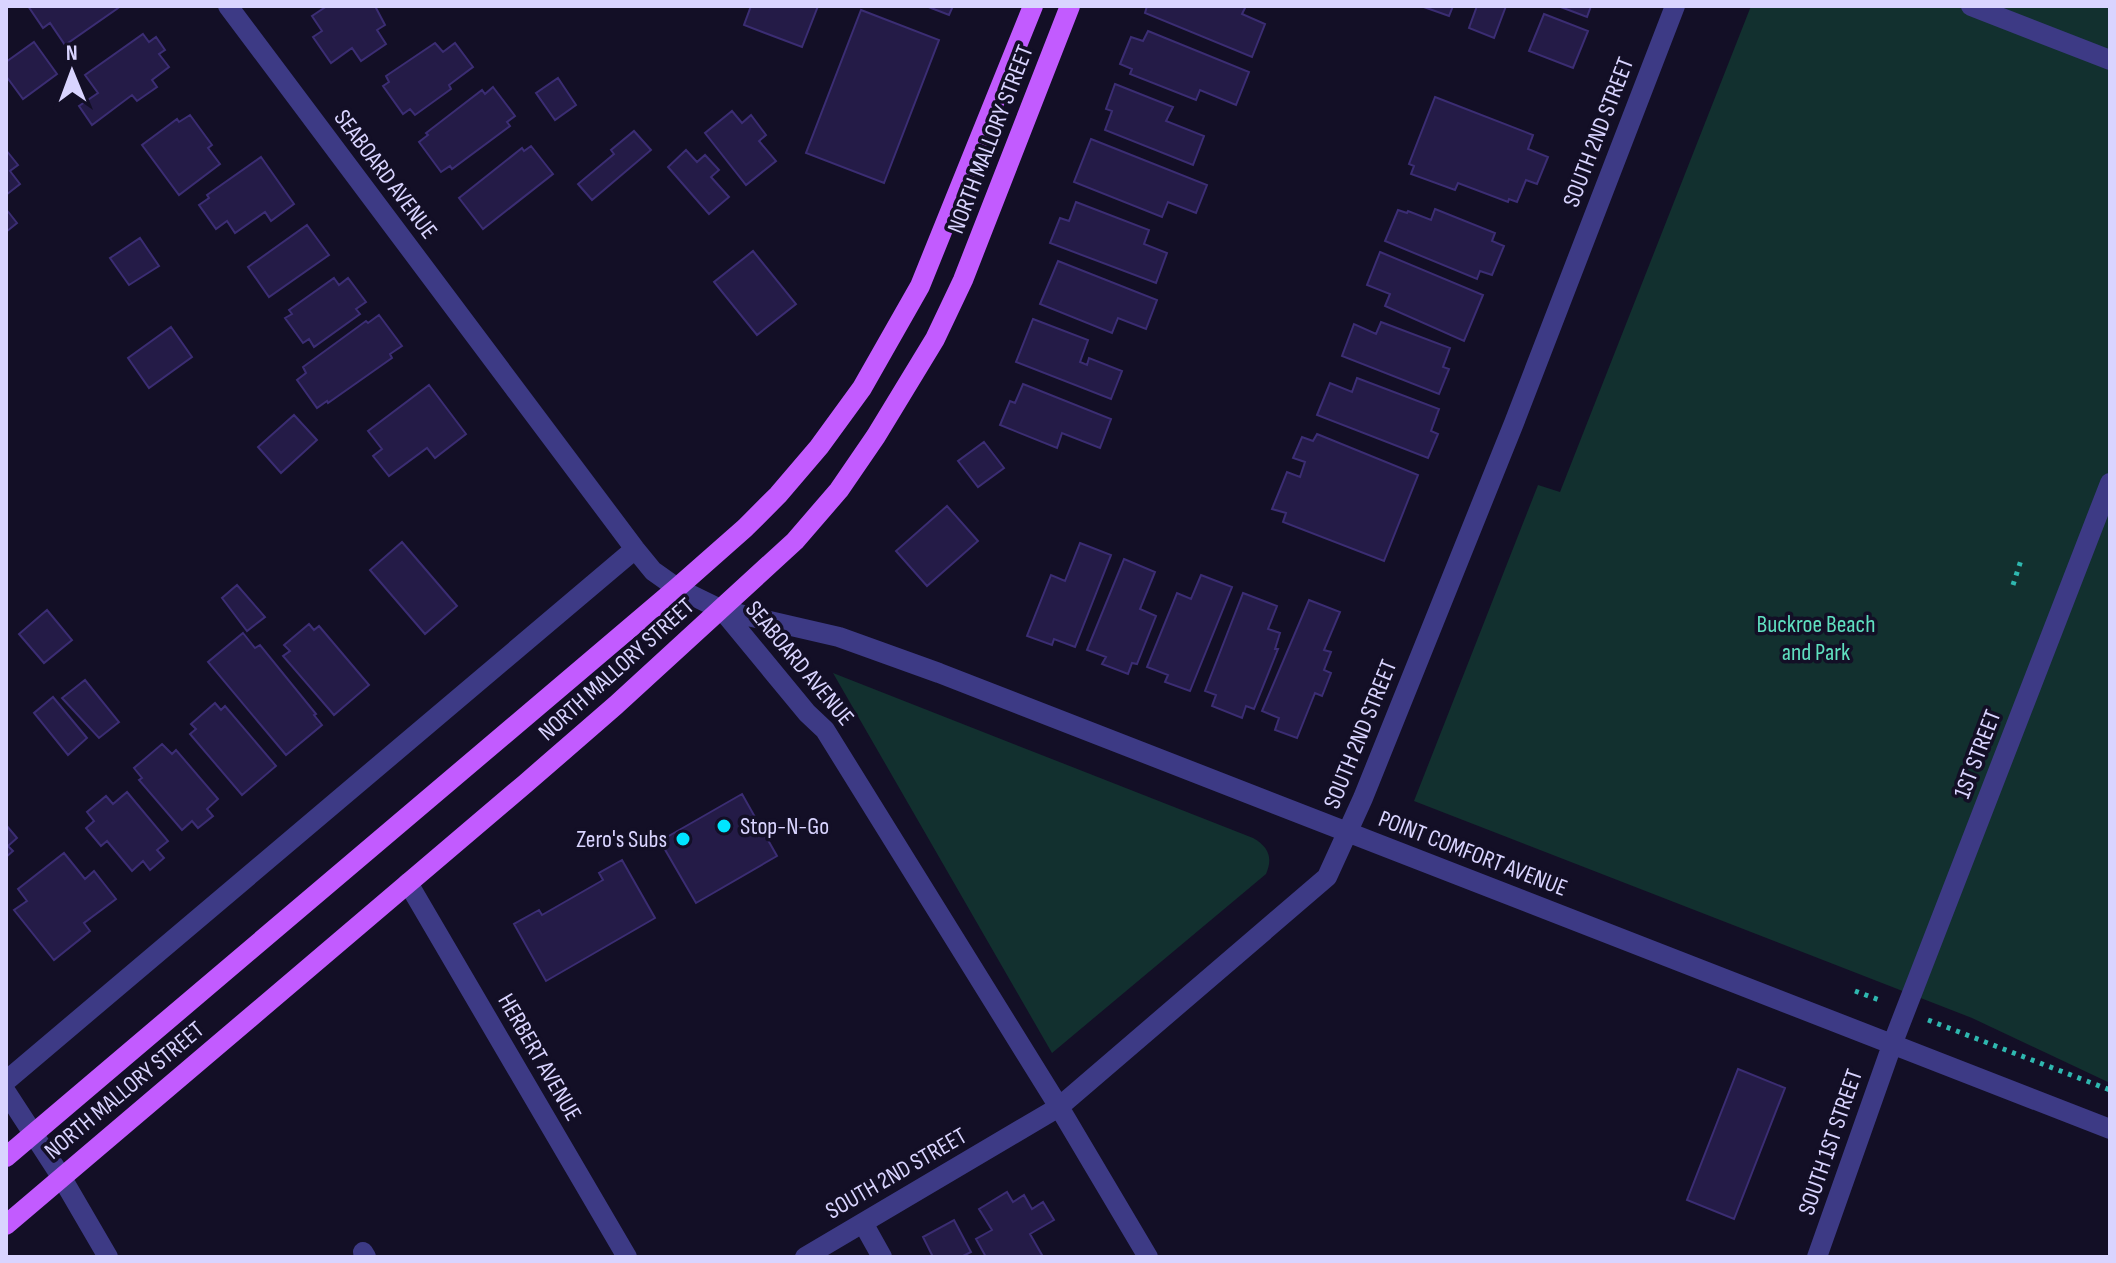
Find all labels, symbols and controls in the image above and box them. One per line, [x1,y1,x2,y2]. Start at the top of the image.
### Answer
north arrow [32,32,112,112]
text: N [66,40,78,67]
street label: NORTH MALLORY STREET [941,41,1040,237]
street label: SOUTH 2ND STREET [1557,53,1640,211]
street label: SEABOARD AVENUE [328,104,443,244]
street label: NORTH MALLORY STREET [533,592,700,747]
street label: SEABOARD AVENUE [739,595,860,732]
park label: Buckroe Beach and Park [1757,610,1875,667]
street label: SOUTH 2ND STREET [1317,655,1404,813]
street label: 1ST STREET [1947,706,2008,803]
street label: POINT COMFORT AVENUE [1374,804,1571,903]
place label: Stop-N-Go [740,812,829,841]
marker: Stop-N-Go [715,817,733,835]
place label: Zero's Subs [576,825,667,854]
marker: Zero's Subs [674,830,692,848]
street label: HERBERT AVENUE [491,988,588,1126]
street label: NORTH MALLORY STREET [39,1015,210,1166]
street label: SOUTH 1ST STREET [1792,1065,1869,1219]
street label: SOUTH 2ND STREET [821,1121,972,1225]

